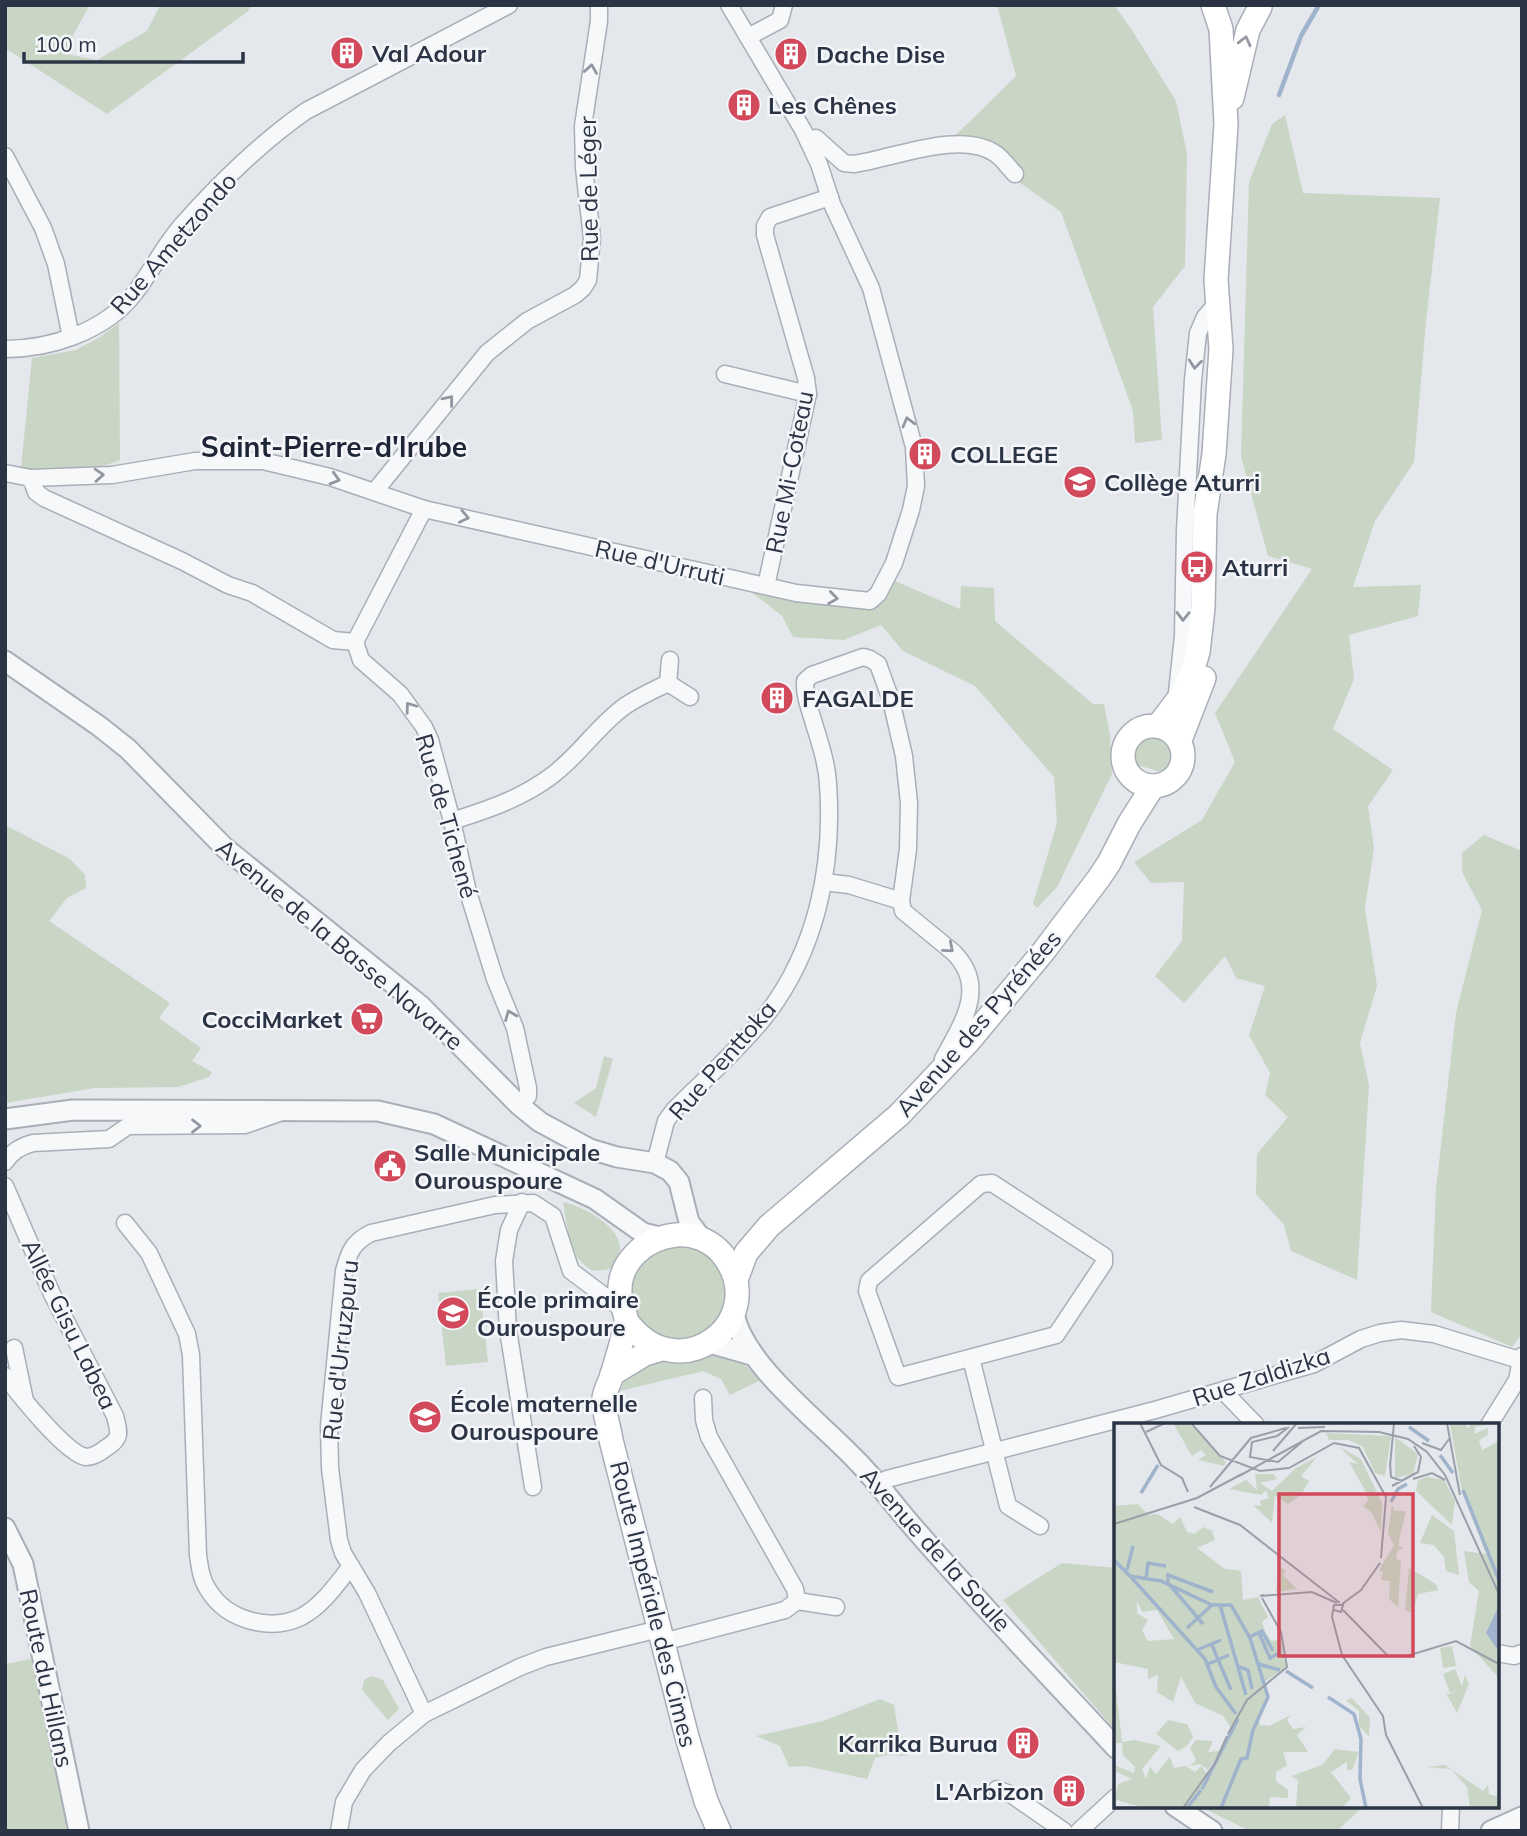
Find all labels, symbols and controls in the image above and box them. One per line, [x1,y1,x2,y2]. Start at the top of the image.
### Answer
scale bar [24,21,243,65]
text: 100 m [35,31,97,57]
building icon: Val Adour [328,34,366,72]
building icon: Dache Dise [772,35,810,73]
one-way arrow [1237,35,1251,47]
place label: Val Adour [371,38,487,68]
place label: Dache Dise [816,39,945,69]
one-way arrow [583,63,598,75]
building icon: Les Chênes [725,86,763,124]
place label: Les Chênes [768,90,897,120]
street label: Rue de Léger [572,116,604,262]
street label: Rue Ametzondo [103,166,243,320]
one-way arrow [1188,359,1203,370]
street label: Rue Mi-Coteau [759,388,819,556]
one-way arrow [440,395,453,407]
one-way arrow [902,416,916,428]
district label: Saint-Pierre-d'Irube [201,429,467,464]
building icon: COLLEGE [906,435,944,473]
place label: COLLEGE [950,439,1058,469]
school or university icon: Collège Aturri [1061,463,1099,501]
place label: Collège Aturri [1104,467,1260,497]
one-way arrow [94,468,105,483]
one-way arrow [329,471,341,485]
one-way arrow [458,509,470,524]
street label: Rue d'Urruti [592,532,728,592]
bus stop icon: Aturri [1178,548,1216,586]
place label: Aturri [1222,552,1288,582]
one-way arrow [827,590,839,605]
one-way arrow [1175,611,1191,622]
building icon: FAGALDE [758,679,796,717]
place label: FAGALDE [802,683,914,713]
one-way arrow [406,702,418,715]
street label: Rue de Tichené [409,730,485,902]
street label: Avenue de la Basse Navarre [210,832,470,1056]
street label: Avenue des Pyrénées [889,924,1067,1122]
one-way arrow [940,940,953,952]
street label: Rue Penttoka [662,994,782,1126]
supermarket icon: CocciMarket [348,1000,386,1038]
place label: CocciMarket [202,1004,342,1034]
one-way arrow [504,1010,518,1022]
one-way arrow [191,1118,202,1133]
place label: Salle Municipale Ourouspoure [414,1137,600,1195]
public building icon: Salle Municipale Ourouspoure [371,1147,409,1185]
street label: Allée Gisu Labea [16,1234,124,1414]
street label: Rue d'Urruzpuru [316,1258,364,1442]
place label: École primaire Ourouspoure [477,1284,639,1342]
school or university icon: École primaire Ourouspoure [434,1294,472,1332]
street label: Rue Zaldizka [1188,1340,1334,1412]
place label: École maternelle Ourouspoure [450,1388,638,1446]
school or university icon: École maternelle Ourouspoure [406,1398,444,1436]
inset map [1114,1423,1499,1808]
street label: Route Impériale des Cimes [604,1458,704,1750]
street label: Avenue de la Soule [854,1460,1018,1638]
street label: Route du Hillans [13,1586,81,1770]
building icon: Karrika Burua [1004,1724,1042,1762]
place label: Karrika Burua [838,1728,998,1758]
building icon: L'Arbizon [1050,1772,1088,1810]
place label: L'Arbizon [935,1776,1044,1806]

